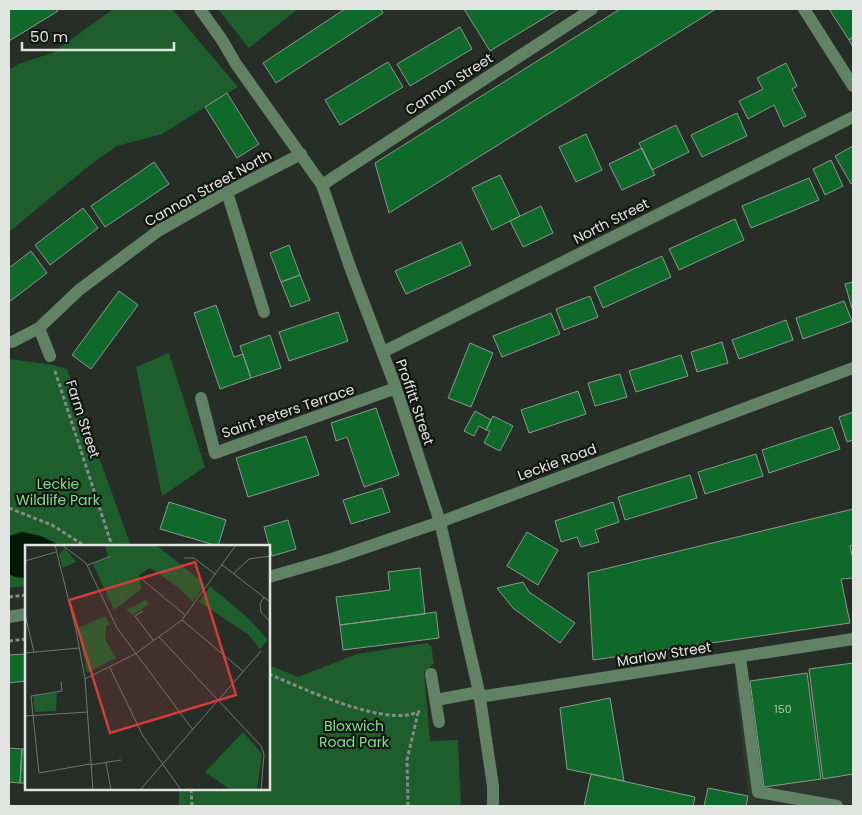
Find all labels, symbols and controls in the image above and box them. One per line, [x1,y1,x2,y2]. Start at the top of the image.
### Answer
scale bar [22,20,175,52]
text: 50 m [30,26,68,47]
street label: Cannon Street [401,48,497,120]
street label: Cannon Street North [141,145,275,231]
street label: North Street [570,193,652,249]
street label: Proffitt Street [391,356,439,448]
street label: Farm Street [61,377,105,461]
street label: Saint Peters Terrace [219,379,357,443]
street label: Leckie Road [515,438,599,486]
park label: Leckie Wildlife Park [16,474,101,510]
inset map [25,545,270,790]
street label: Marlow Street [615,637,713,671]
house number: 150 [774,701,792,717]
park label: Bloxwich Road Park [319,716,390,752]

